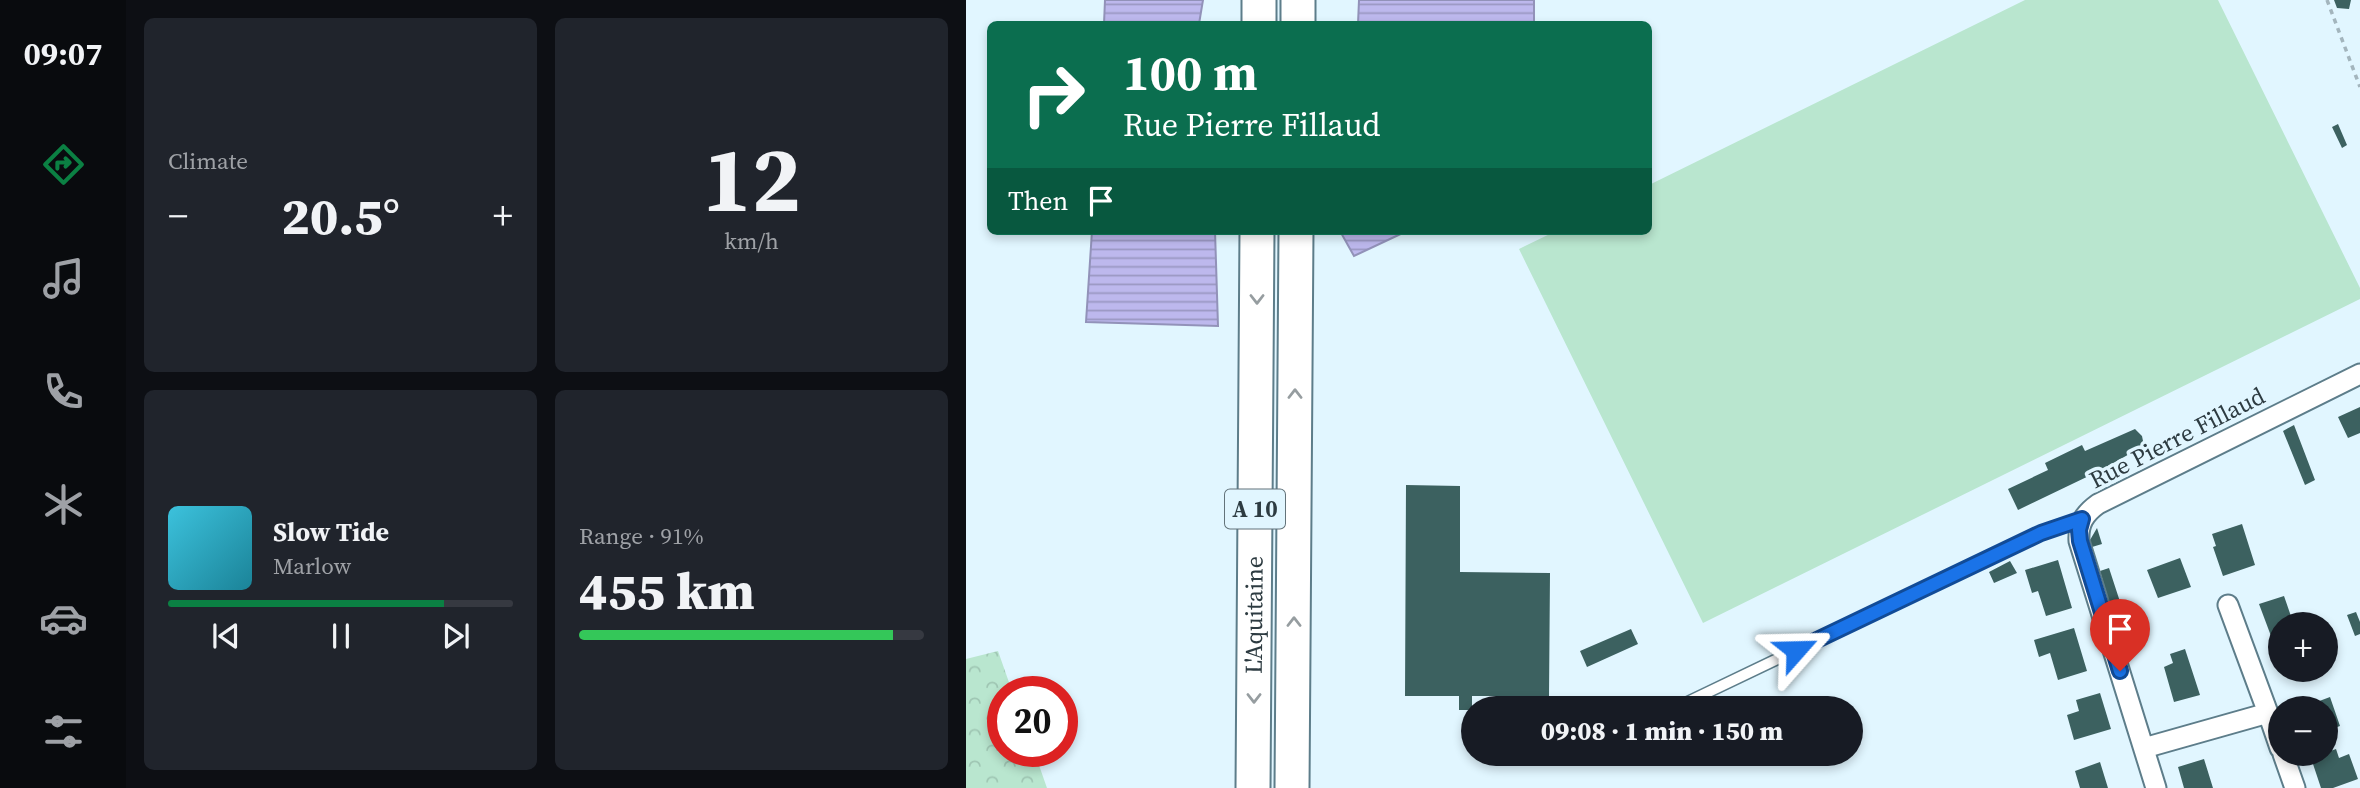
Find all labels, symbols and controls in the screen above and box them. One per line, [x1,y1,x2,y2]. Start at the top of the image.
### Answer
text: 09:07 [24,32,102,76]
text: 100 m [1123,39,1258,106]
icon: right [1008,49,1099,140]
text: Rue Pierre Fillaud [1123,103,1380,147]
text: 12 [702,117,801,241]
icon: directions [39,140,88,189]
text: Climate [168,145,248,177]
text: 20.5° [281,180,400,251]
icon: arrive [1082,182,1120,220]
text: Then [1008,183,1068,219]
text: − [168,190,188,242]
text: + [493,190,513,242]
text: km/h [724,225,779,257]
icon: music [39,254,88,303]
one-way arrow [1249,294,1265,305]
icon: phone [39,367,88,416]
street label: Rue Pierre Fillaud [2083,379,2271,496]
one-way arrow [1287,389,1303,399]
icon: climate [39,480,88,529]
road number: A 10 [1225,489,1285,528]
text: Slow Tide [273,514,389,550]
text: Range · 91% [579,520,704,552]
text: Marlow [273,550,351,582]
text: 455 km [579,555,755,626]
street label: L'Aquitaine [1237,556,1271,674]
icon: car [39,594,88,643]
pin [2090,599,2150,671]
icon: arrive [2101,610,2139,648]
map controls [2268,612,2338,766]
button: + [2268,612,2338,682]
position arrow [1759,613,1833,687]
one-way arrow [1286,616,1301,627]
icon: previous [207,617,245,655]
icon: pause [322,617,360,655]
icon: next [437,617,475,655]
speed limit sign: 20 [987,676,1078,767]
one-way arrow [1246,693,1262,704]
button: − [2268,696,2338,766]
icon: filters [39,707,88,756]
text: 09:08 · 1 min · 150 m [1541,713,1783,749]

